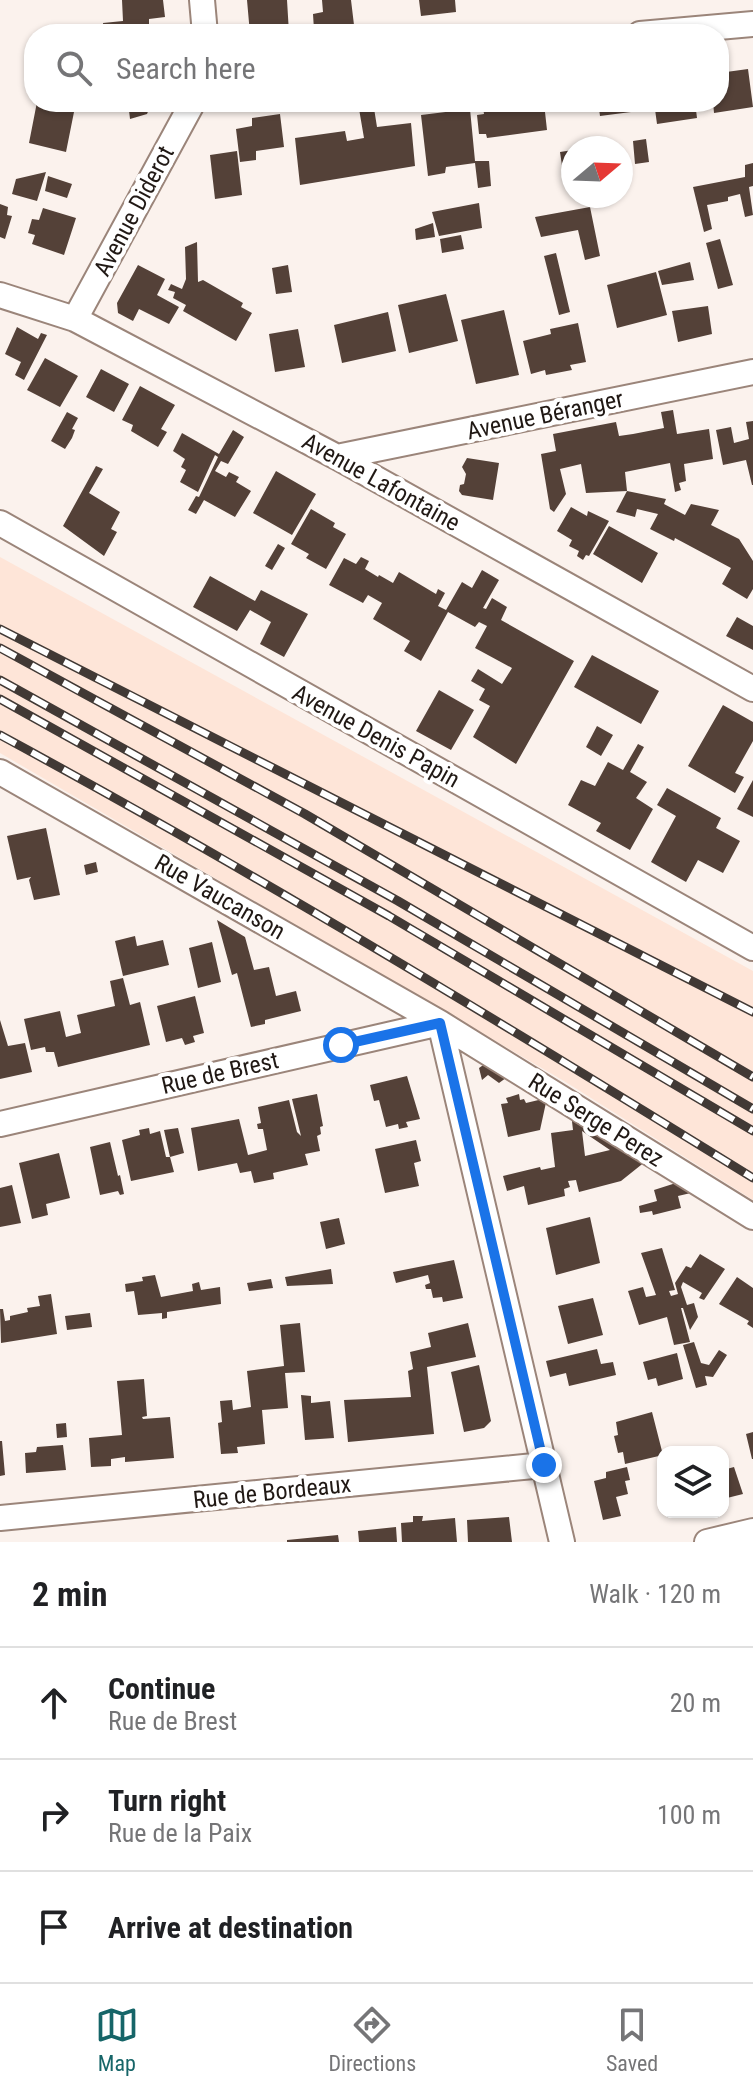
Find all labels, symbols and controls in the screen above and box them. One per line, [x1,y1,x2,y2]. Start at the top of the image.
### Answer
search box [24,24,729,112]
icon: search [52,46,96,90]
text: Search here [116,51,256,86]
north arrow [561,136,633,208]
street label: Avenue Diderot [88,141,180,281]
street label: Avenue Béranger [464,385,626,445]
street label: Avenue Lafontaine [297,427,465,537]
street label: Avenue Denis Papin [288,678,464,794]
street label: Rue Vaucanson [150,848,290,946]
route start [323,1027,359,1063]
street label: Rue de Brest [159,1046,281,1100]
street label: Rue Serge Perez [523,1067,669,1173]
map controls [657,1446,729,1518]
button: layers [657,1446,729,1518]
route end [526,1447,562,1483]
street label: Rue de Bordeaux [192,1470,352,1514]
text: 2 min [32,1574,108,1614]
text: Walk · 120 m [589,1579,721,1609]
text: Continue [108,1671,215,1706]
icon: ahead [32,1681,76,1725]
text: 20 m [670,1688,721,1718]
text: Rue de Brest [108,1706,237,1736]
text: Turn right [108,1783,226,1818]
icon: right [32,1793,76,1837]
text: 100 m [657,1800,721,1830]
text: Rue de la Paix [108,1818,252,1848]
icon: arrive [32,1905,76,1949]
text: Arrive at destination [108,1910,353,1945]
tab: Map [95,2003,139,2076]
tab: Directions [328,2003,416,2076]
tab: Saved [606,2003,658,2076]

